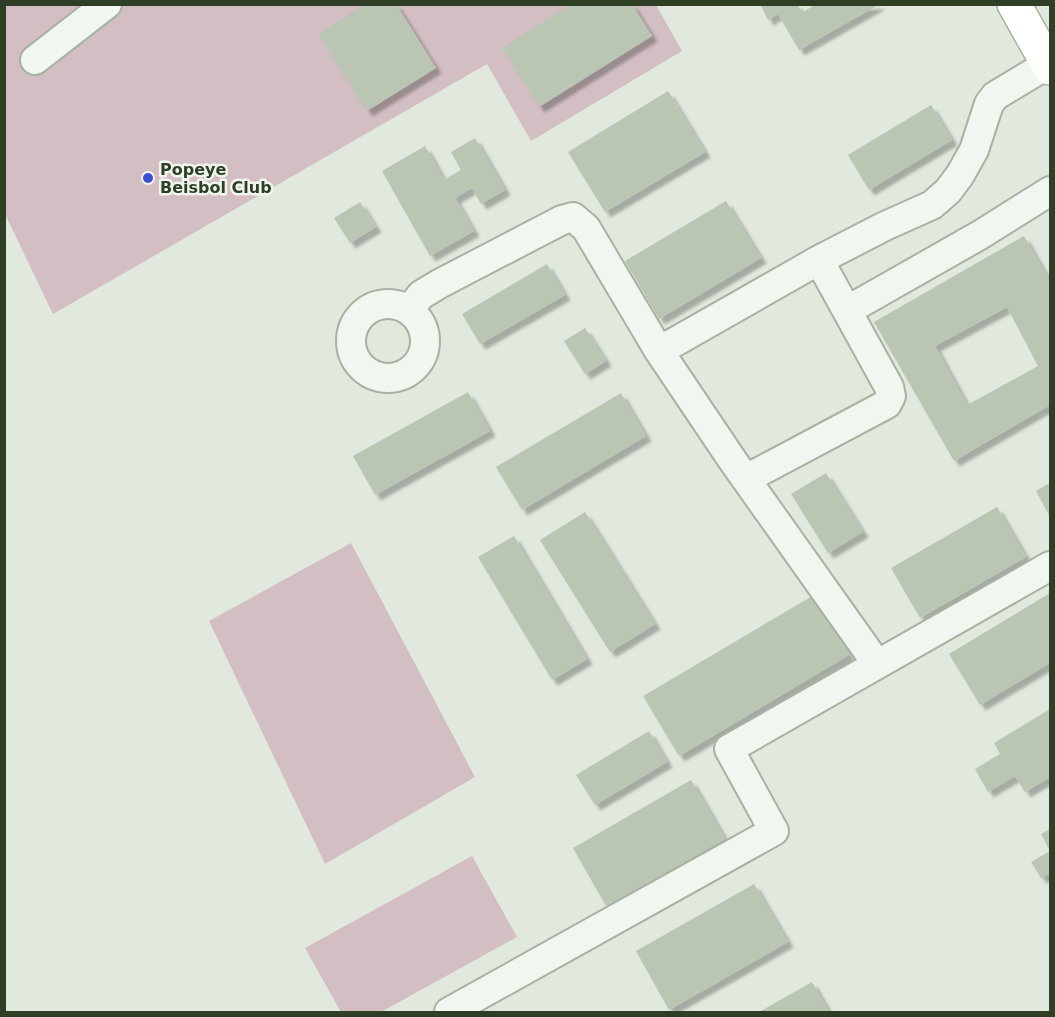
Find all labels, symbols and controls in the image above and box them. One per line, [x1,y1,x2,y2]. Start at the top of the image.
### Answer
place label: Popeye Beisbol Club [160,160,272,197]
marker: Popeye Beisbol Club [141,171,155,185]

